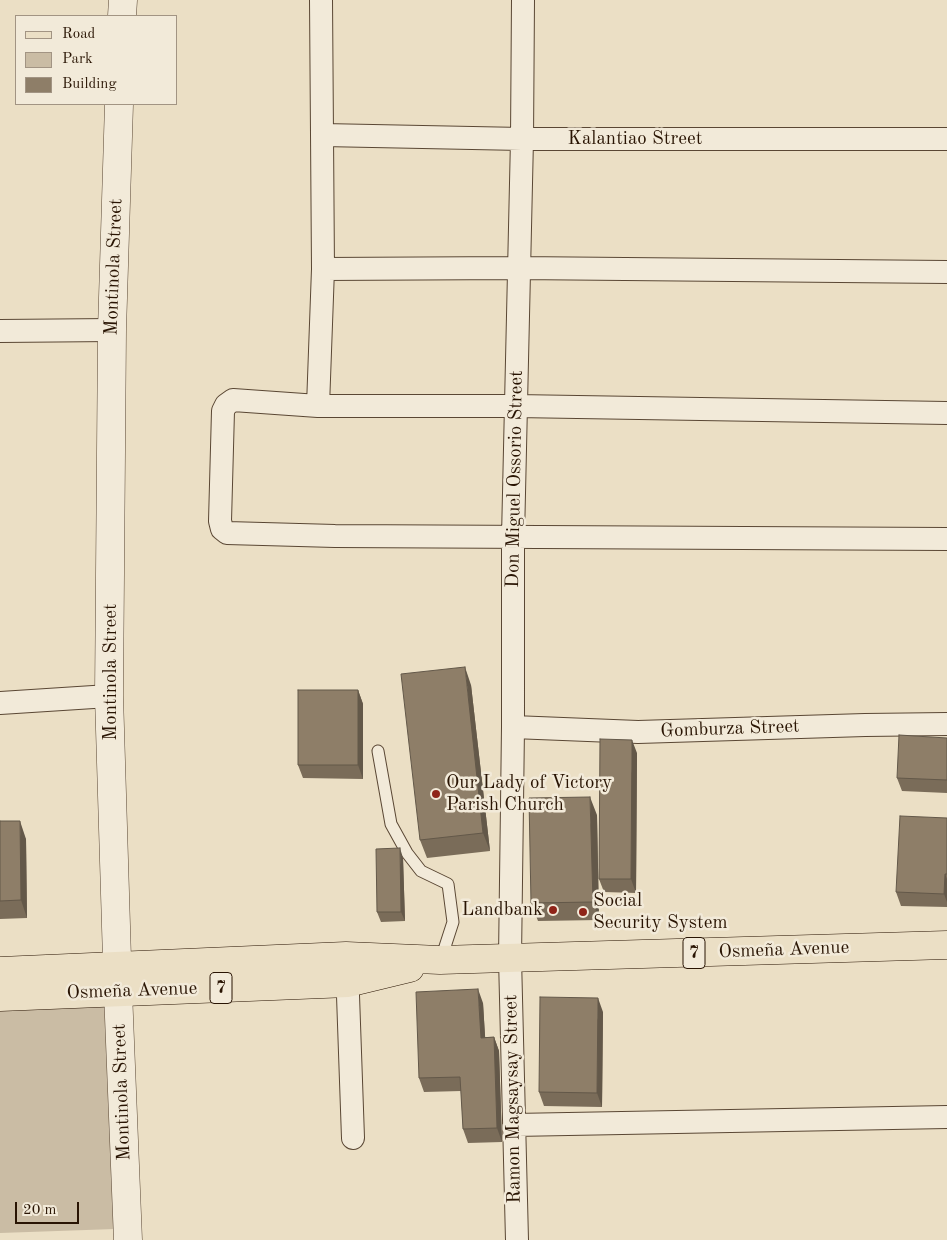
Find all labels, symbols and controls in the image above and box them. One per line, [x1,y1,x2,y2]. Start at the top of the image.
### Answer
legend [15,15,178,105]
text: Road [62,27,95,42]
text: Park [62,52,93,67]
text: Building [62,77,117,92]
street label: Kalantiao Street [568,128,702,150]
street label: Montinola Street [100,198,128,336]
street label: Don Miguel Ossorio Street [502,370,528,588]
street label: Montinola Street [100,603,122,741]
street label: Gomburza Street [660,715,800,743]
place label: Our Lady of Victory Parish Church [446,772,612,816]
marker: Our Lady of Victory Parish Church [430,788,442,800]
place label: Social Security System [593,890,727,934]
place label: Landbank [461,899,543,921]
marker: Landbank [547,904,559,916]
marker: Social Security System [577,906,589,918]
street label: Osmeña Avenue [718,936,850,964]
road number: 7 [683,938,705,968]
road number: 7 [210,972,232,1004]
street label: Osmeña Avenue [66,977,198,1005]
street label: Ramon Magsaysay Street [500,994,526,1204]
street label: Montinola Street [108,1023,136,1161]
scale bar [18,1192,81,1224]
text: 20 m [23,1203,57,1218]

